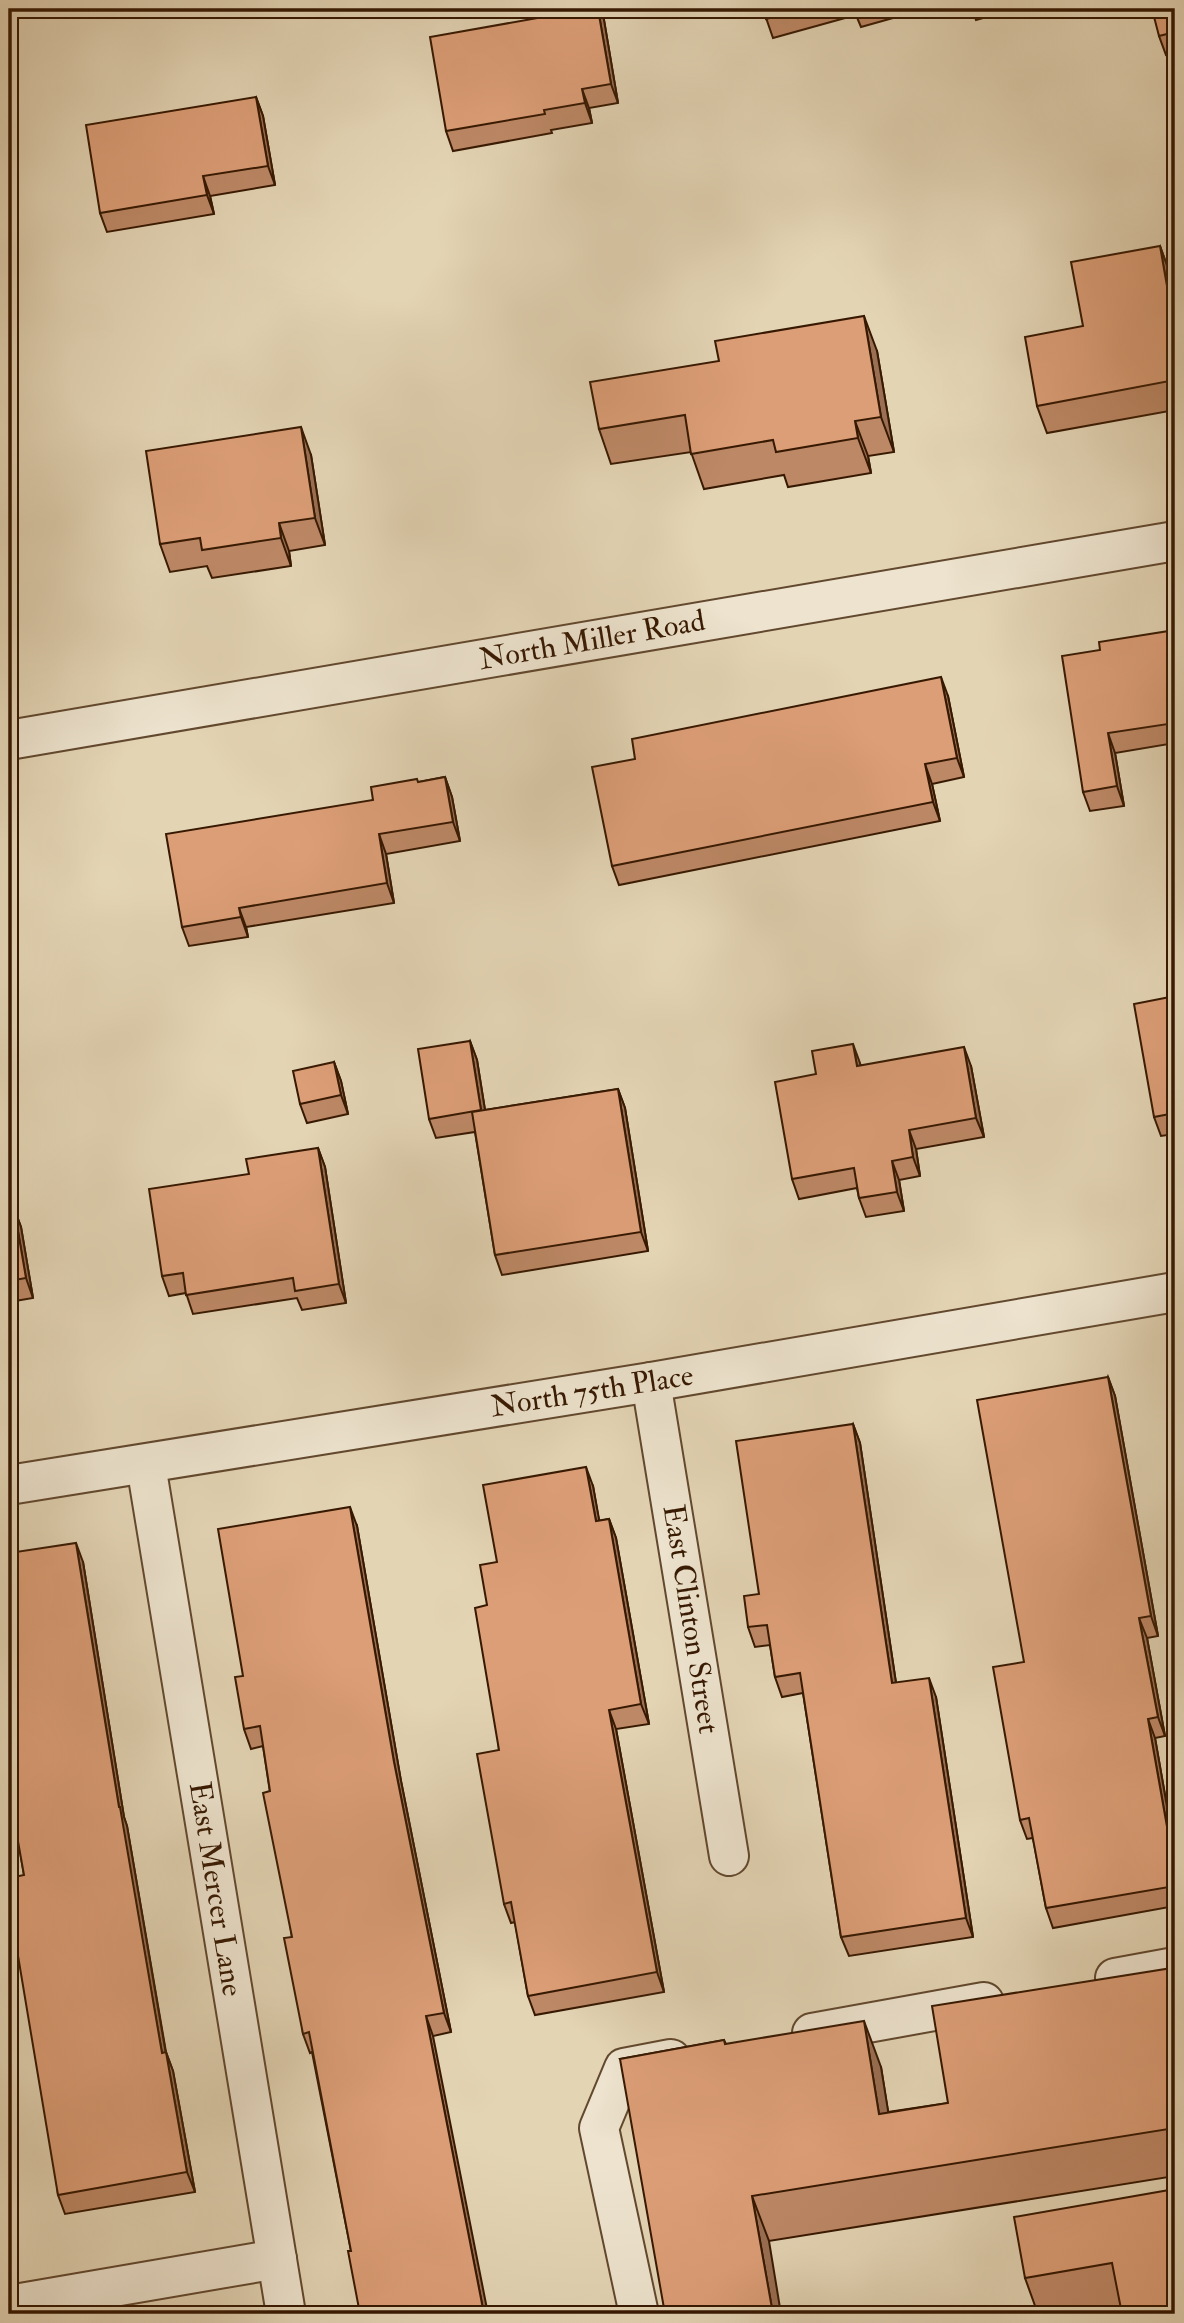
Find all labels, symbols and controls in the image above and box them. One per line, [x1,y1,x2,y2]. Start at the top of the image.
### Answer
street label: North Miller Road [476,602,708,678]
street label: North 75th Place [488,1357,696,1425]
street label: East Clinton Street [655,1502,727,1736]
street label: East Mercer Lane [181,1779,251,1999]

